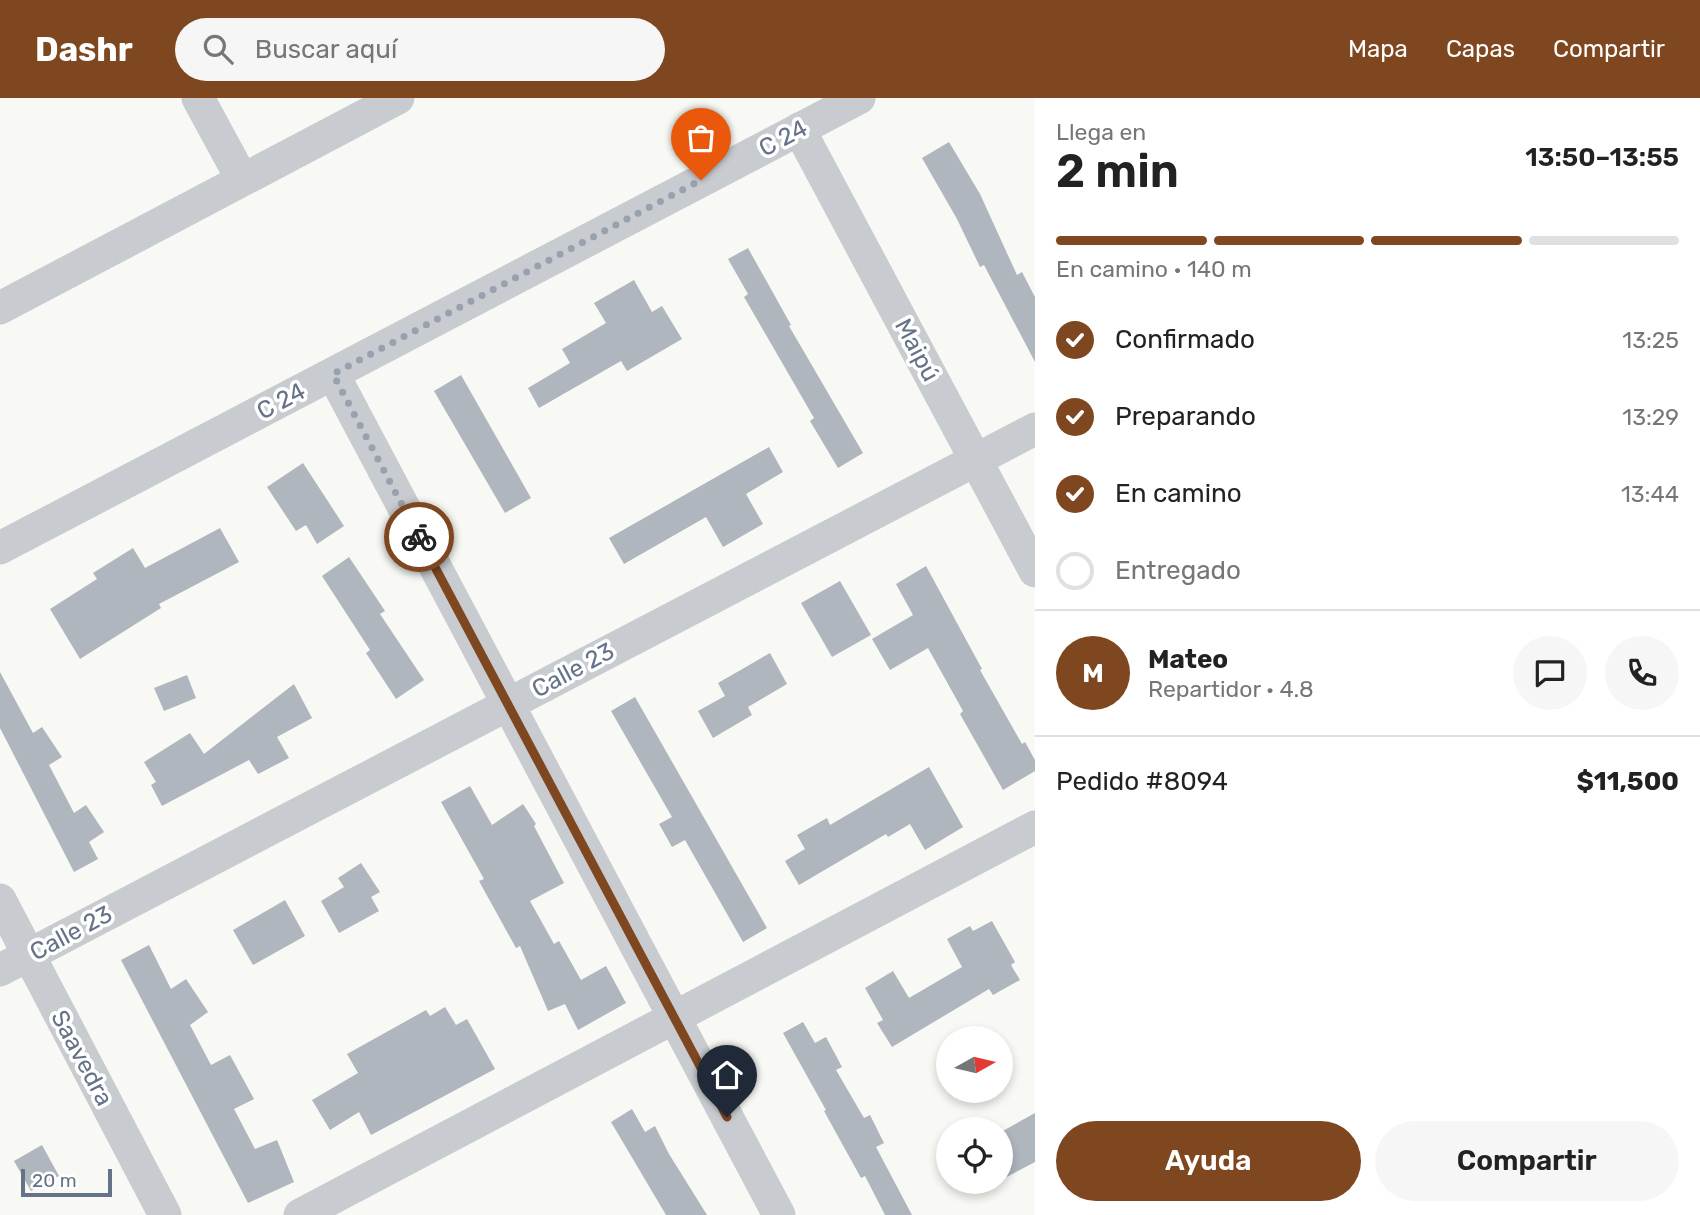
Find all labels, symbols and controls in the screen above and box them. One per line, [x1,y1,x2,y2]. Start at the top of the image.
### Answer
search box [175,18,665,81]
text: Dashr [35,30,133,69]
icon: search [199,30,237,68]
text: Buscar aquí [255,34,397,65]
text: Mapa [1348,35,1408,63]
text: Capas [1446,35,1515,63]
text: Compartir [1553,35,1665,63]
pin [671,108,731,180]
street label: C 24 [754,114,812,162]
text: Llega en [1056,118,1146,146]
icon: bag [682,119,720,157]
text: 13:50–13:55 [1525,142,1679,173]
text: 2 min [1056,144,1179,199]
text: En camino · 140 m [1056,255,1252,283]
street label: Maipú [889,314,945,386]
icon: check [1056,321,1094,359]
text: Confirmado [1115,324,1255,355]
text: 13:25 [1622,326,1679,354]
street label: C 24 [252,377,310,425]
icon: check [1056,398,1094,436]
text: Preparando [1115,401,1256,432]
text: 13:29 [1622,403,1679,431]
icon: check [1056,475,1094,513]
text: En camino [1115,478,1242,509]
text: 13:44 [1621,480,1679,508]
courier [384,502,454,572]
icon: bike [400,518,438,556]
text: Entregado [1115,555,1241,586]
button: chat [1513,636,1587,710]
button: phone [1605,636,1679,710]
street label: Calle 23 [527,637,619,703]
text: Mateo [1148,644,1228,675]
text: M [1082,658,1104,689]
text: Repartidor · 4.8 [1148,675,1314,703]
text: Pedido #8094 [1056,766,1228,797]
text: $11,500 [1576,766,1679,797]
street label: Calle 23 [25,900,117,966]
street label: Saavedra [45,1006,119,1110]
north arrow [936,1026,1013,1102]
map controls [936,1026,1013,1194]
pin [697,1045,757,1117]
icon: home [708,1056,746,1094]
button: locate [936,1117,1013,1194]
button: Ayuda [1056,1121,1361,1201]
button: Compartir [1375,1121,1679,1201]
scale bar [21,1166,112,1198]
text: 20 m [32,1169,77,1192]

